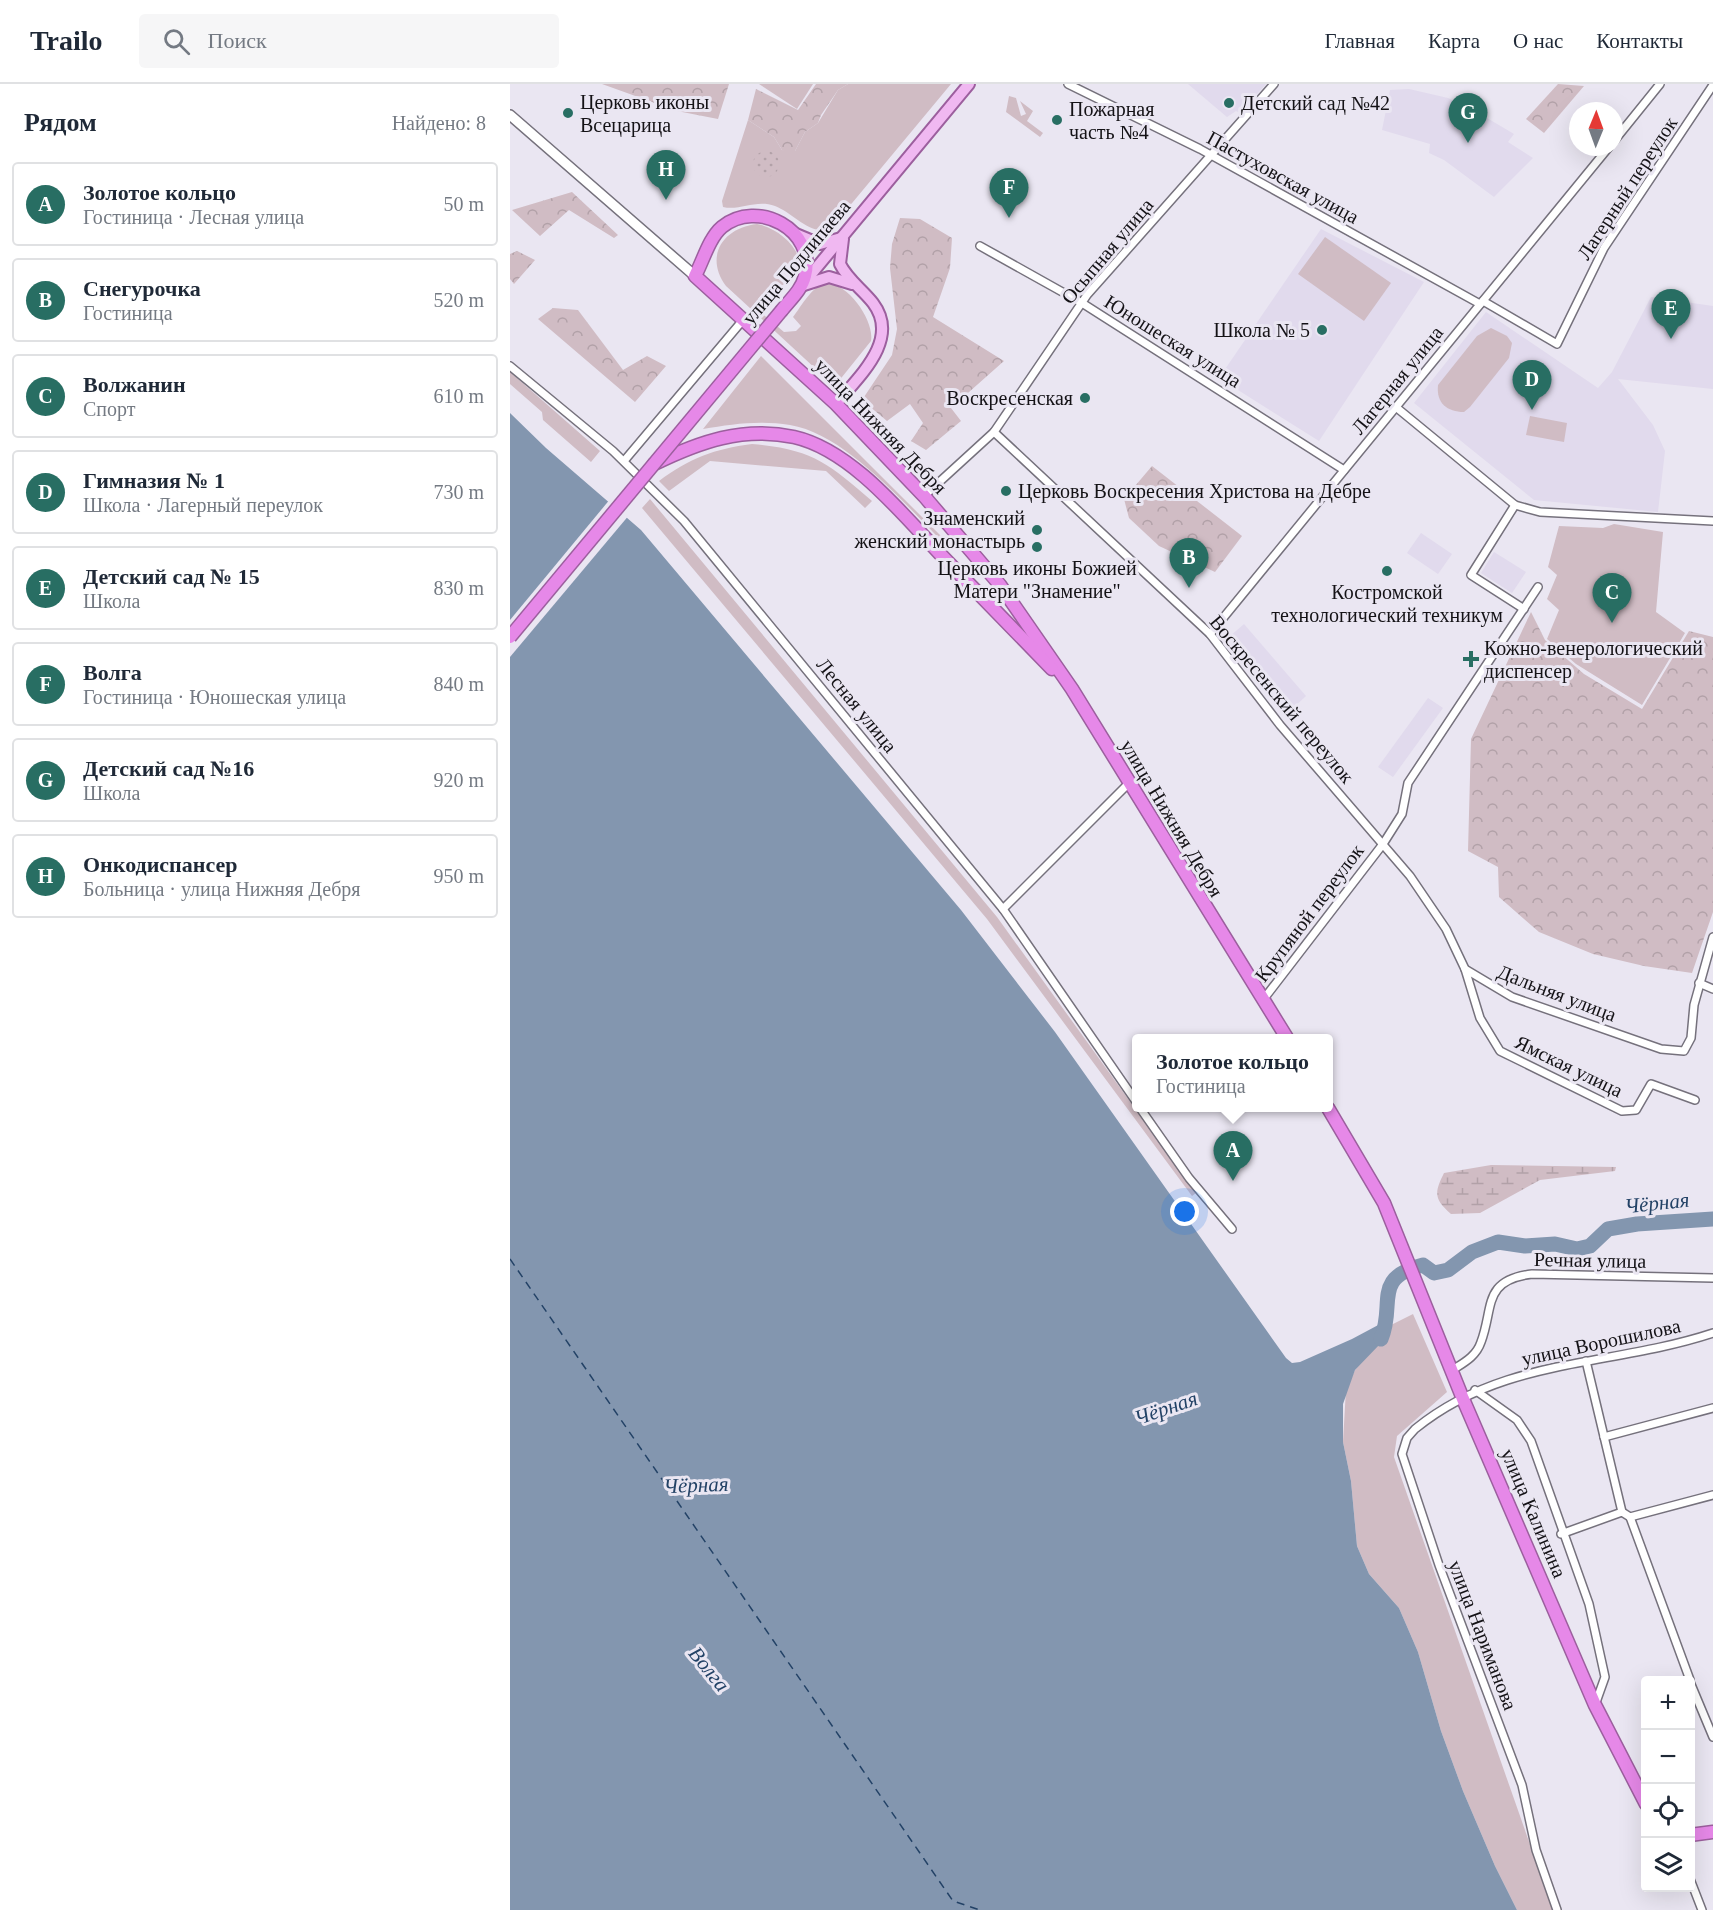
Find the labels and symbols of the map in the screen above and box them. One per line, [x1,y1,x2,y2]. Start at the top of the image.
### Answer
place label: Церковь иконы Всецарица [580,91,709,137]
place label: Детский сад №42 [1241,92,1390,115]
pin: G [1448,94,1488,143]
marker: Детский сад №42 [1222,96,1236,110]
place label: Пожарная часть №4 [1069,98,1154,143]
north arrow [1569,102,1623,156]
marker: Церковь иконы Всецарица [561,106,575,120]
street label: Лагерный переулок [1573,112,1682,264]
marker: Пожарная часть №4 [1050,113,1064,127]
street label: Пастуховская улица [1203,126,1363,229]
pin: H [646,150,686,200]
pin: F [990,168,1028,218]
street label: Осыпная улица [1057,194,1158,309]
street label: улица Подлипаева [738,195,855,329]
street label: Юношеская улица [1100,290,1245,393]
pin: E [1652,290,1690,339]
place label: Школа № 5 [1213,319,1310,341]
street label: Лагерная улица [1347,322,1448,439]
marker: Школа № 5 [1315,323,1329,337]
street label: улица Нижняя Дебря [810,354,951,499]
pin: D [1512,360,1552,410]
place label: Воскресенская [946,387,1073,410]
marker: Воскресенская [1078,391,1092,405]
place label: Церковь Воскресения Христова на Дебре [1018,480,1371,503]
marker: Церковь Воскресения Христова на Дебре [999,484,1013,498]
place label: Знаменский женский монастырь [853,507,1025,553]
marker: Знаменский женский монастырь [1030,523,1044,537]
pin: B [1170,538,1208,588]
marker: Церковь иконы Божией Матери "Знамение" [1030,540,1044,554]
place label: Церковь иконы Божией Матери "Знамение" [937,557,1137,603]
marker: Костромской технологический техникум [1380,564,1394,578]
pin: C [1592,574,1632,623]
place label: Костромской технологический техникум [1271,581,1503,627]
street label: Воскресенский переулок [1205,611,1359,788]
place label: Кожно-венерологический диспенсер [1484,637,1703,683]
marker: Кожно-венерологический диспенсер [1462,650,1480,668]
street label: Лесная улица [812,653,902,757]
street label: улица Нижняя Дебря [1115,735,1228,901]
street label: Крупяной переулок [1250,840,1369,987]
street label: Дальняя улица [1494,960,1620,1027]
street label: Ямская улица [1511,1031,1626,1102]
pin: A [1214,1132,1252,1181]
water label: Чёрная [1623,1188,1691,1218]
your location [1170,1197,1199,1226]
street label: Речная улица [1534,1248,1647,1273]
street label: улица Ворошилова [1520,1314,1683,1371]
water label: Чёрная [1131,1386,1201,1430]
street label: улица Калинина [1496,1445,1571,1581]
water label: Чёрная [663,1472,729,1498]
street label: улица Нариманова [1443,1557,1522,1713]
water label: Волга [684,1642,734,1696]

